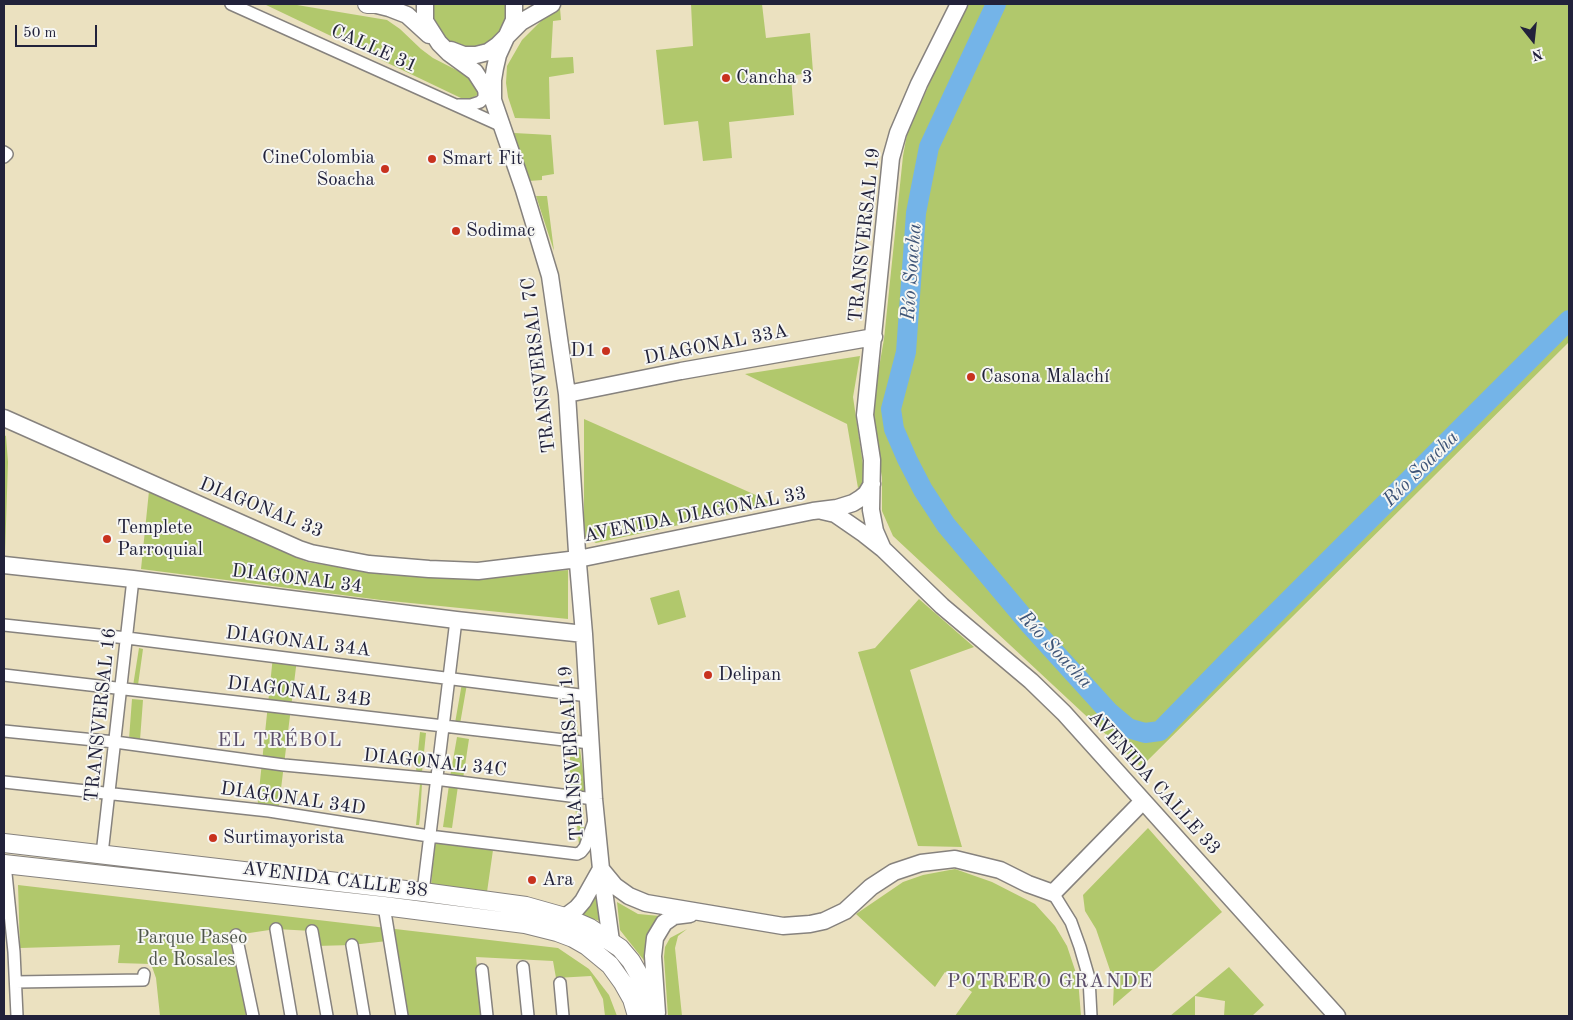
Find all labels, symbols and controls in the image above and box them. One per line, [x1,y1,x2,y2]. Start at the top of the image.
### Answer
scale bar [18,15,100,47]
north arrow [1508,15,1558,65]
street label: CALLE 31 [327,20,421,78]
text: 50 m [23,26,57,41]
text: N [1530,46,1544,63]
place label: Cancha 3 [736,67,813,89]
marker: Cancha 3 [720,72,732,84]
place label: CineColombia Soacha [262,147,375,191]
street label: TRANSVERSAL 19 [844,147,886,323]
place label: Smart Fit [442,148,523,170]
marker: Smart Fit [426,153,438,165]
marker: CineColombia Soacha [379,163,391,175]
place label: Sodimac [466,220,535,242]
water label: Río Soacha [897,222,927,322]
marker: Sodimac [450,225,462,237]
street label: TRANSVERSAL 7C [517,276,561,454]
street label: DIAGONAL 33A [642,320,790,370]
place label: D1 [570,340,596,362]
marker: D1 [600,345,612,357]
place label: Casona Malachí [981,366,1109,388]
marker: Casona Malachí [965,371,977,383]
water label: Río Soacha [1378,426,1464,512]
street label: DIAGONAL 33 [196,473,326,543]
street label: AVENIDA DIAGONAL 33 [582,482,808,548]
place label: Templete Parroquial [117,517,203,561]
marker: Templete Parroquial [101,533,113,545]
street label: DIAGONAL 34 [230,560,364,598]
water label: Río Soacha [1013,606,1097,694]
street label: DIAGONAL 34A [224,622,372,662]
street label: TRANSVERSAL 16 [80,627,122,803]
place label: Delipan [718,664,781,686]
street label: TRANSVERSAL 19 [555,665,589,841]
marker: Delipan [702,669,714,681]
street label: DIAGONAL 34B [226,672,372,712]
street label: AVENIDA CALLE 33 [1083,706,1225,860]
district label: EL TRÉBOL [216,729,344,753]
street label: DIAGONAL 34C [362,744,508,782]
street label: DIAGONAL 34D [219,778,367,820]
place label: Surtimayorista [223,827,344,849]
marker: Surtimayorista [207,832,219,844]
street label: AVENIDA CALLE 38 [241,857,429,903]
place label: Ara [542,869,574,891]
marker: Ara [526,874,538,886]
park label: Parque Paseo de Rosales [137,927,247,971]
district label: POTRERO GRANDE [945,970,1155,994]

